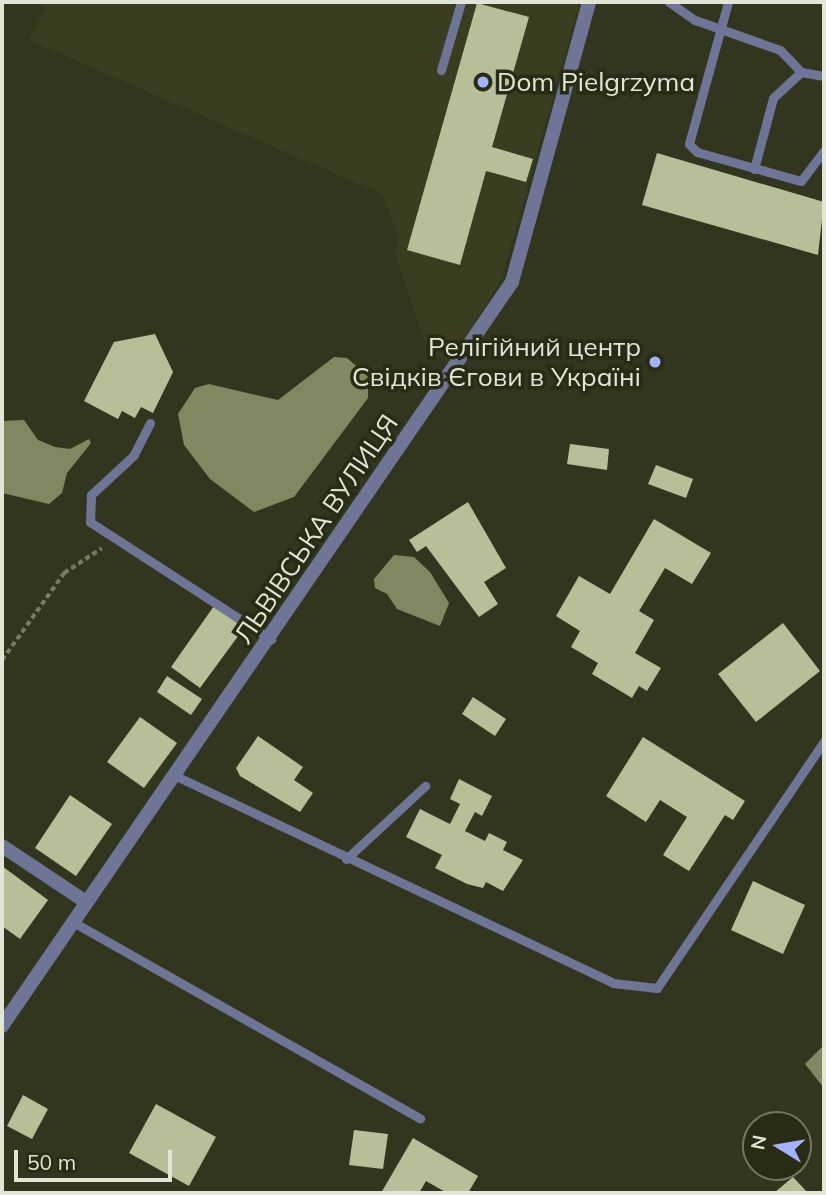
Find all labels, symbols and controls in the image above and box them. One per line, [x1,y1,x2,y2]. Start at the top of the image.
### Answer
place label: Dom Pielgrzyma [497,66,695,98]
marker: Dom Pielgrzyma [475,74,491,90]
place label: Релігійний центр Свідків Єгови в Україні [352,331,641,392]
marker: Релігійний центр Свідків Єгови в Україні [647,354,663,370]
street label: ЛЬВІВСЬКА ВУЛИЦЯ [228,409,404,649]
north arrow [742,1111,812,1181]
text: N [745,1133,771,1152]
scale bar [18,1136,175,1180]
text: 50 m [27,1149,76,1175]

